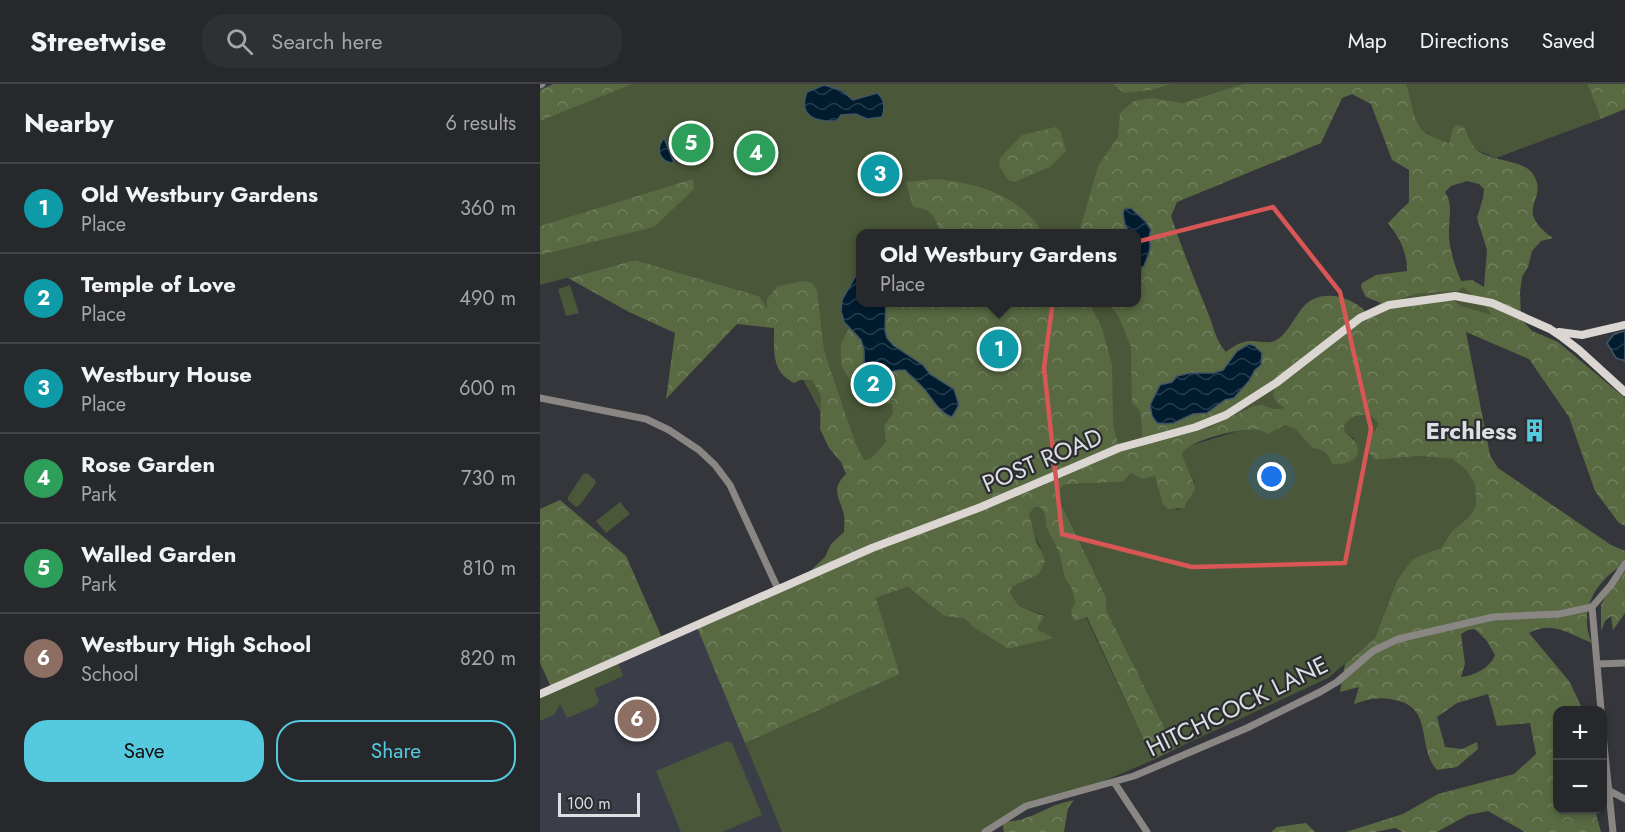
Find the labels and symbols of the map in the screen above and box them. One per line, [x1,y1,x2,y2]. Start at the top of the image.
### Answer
pin: 5 [672,120,710,166]
pin: 4 [736,130,776,176]
pin: 3 [860,152,900,196]
pin: 1 [980,326,1018,372]
pin: 2 [854,362,892,406]
place label: Erchless [1425,413,1517,448]
building icon: Erchless [1522,417,1548,443]
street label: POST ROAD [976,419,1108,501]
your location [1257,462,1286,491]
street label: HITCHCOCK LANE [1140,647,1334,765]
pin: 6 [618,696,656,742]
scale bar [558,790,640,818]

